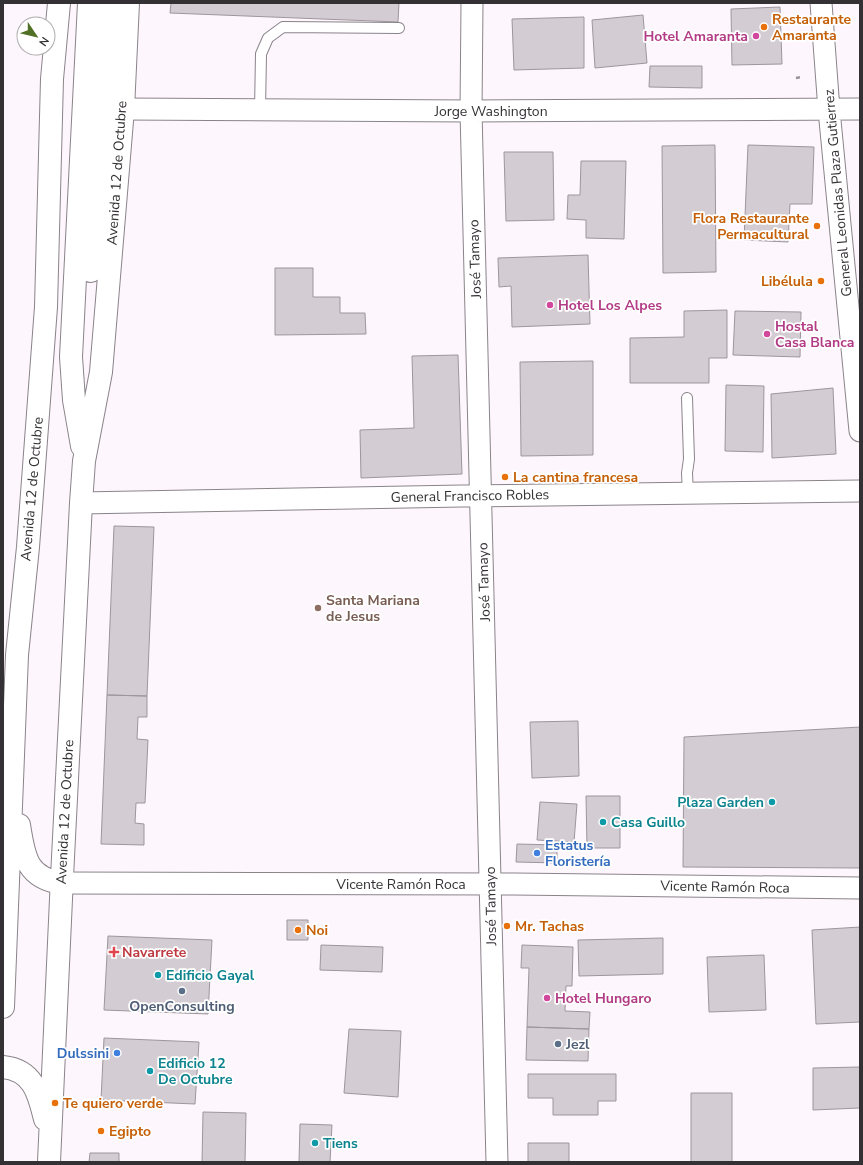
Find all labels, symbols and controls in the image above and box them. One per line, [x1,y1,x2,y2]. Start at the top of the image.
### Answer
place label: Restaurante Amaranta [772,10,851,45]
north arrow [16,16,56,56]
marker: Restaurante Amaranta [759,22,769,32]
place label: Hotel Amaranta [643,27,748,46]
marker: Hotel Amaranta [751,31,761,41]
text: N [35,34,52,49]
street label: General Leonidas Plaza Gutierrez [819,88,857,298]
street label: Avenida 12 de Octubre [102,100,132,246]
street label: Jorge Washington [433,102,548,121]
place label: Flora Restaurante Permacultural [693,209,810,244]
street label: José Tamayo [464,219,486,300]
marker: Flora Restaurante Permacultural [812,221,822,231]
place label: Libélula [761,272,813,291]
marker: Libélula [816,276,826,286]
place label: Hotel Los Alpes [558,296,662,315]
marker: Hotel Los Alpes [545,300,555,310]
place label: Hostal Casa Blanca [775,317,854,352]
marker: Hostal Casa Blanca [762,329,772,339]
street label: Avenida 12 de Octubre [16,416,48,562]
place label: La cantina francesa [513,468,638,487]
marker: La cantina francesa [500,472,510,482]
street label: General Francisco Robles [391,485,550,507]
street label: José Tamayo [473,542,495,623]
place label: Santa Mariana de Jesus [326,591,420,626]
marker: Santa Mariana de Jesus [313,603,323,613]
street label: Avenida 12 de Octubre [52,739,78,885]
place label: Plaza Garden [677,793,764,812]
marker: Plaza Garden [767,797,777,807]
place label: Casa Guillo [611,813,685,832]
marker: Casa Guillo [598,817,608,827]
place label: Estatus Floristería [545,836,611,871]
marker: Estatus Floristería [532,848,542,858]
street label: José Tamayo [481,866,501,947]
street label: Vicente Ramón Roca [335,875,466,894]
street label: Vicente Ramón Roca [659,876,790,898]
place label: Mr. Tachas [515,917,584,936]
place label: Noi [306,921,328,940]
marker: Mr. Tachas [502,921,512,931]
marker: Noi [293,925,303,935]
place label: Navarrete [122,943,187,962]
marker: Navarrete [109,947,119,957]
place label: Edificio Gayal [166,966,255,985]
marker: Edificio Gayal [153,970,163,980]
marker: OpenConsulting [177,986,187,996]
place label: Hotel Hungaro [555,989,652,1008]
marker: Hotel Hungaro [542,993,552,1003]
place label: OpenConsulting [129,997,235,1016]
place label: Jezl [565,1035,590,1054]
marker: Jezl [553,1039,563,1049]
place label: Dulssini [57,1044,109,1063]
marker: Dulssini [112,1048,122,1058]
place label: Edificio 12 De Octubre [158,1054,233,1089]
marker: Edificio 12 De Octubre [145,1066,155,1076]
place label: Te quiero verde [63,1094,163,1113]
marker: Te quiero verde [50,1098,60,1108]
place label: Egipto [109,1122,151,1141]
marker: Egipto [96,1126,106,1136]
place label: Tiens [323,1134,358,1153]
marker: Tiens [310,1138,320,1148]

